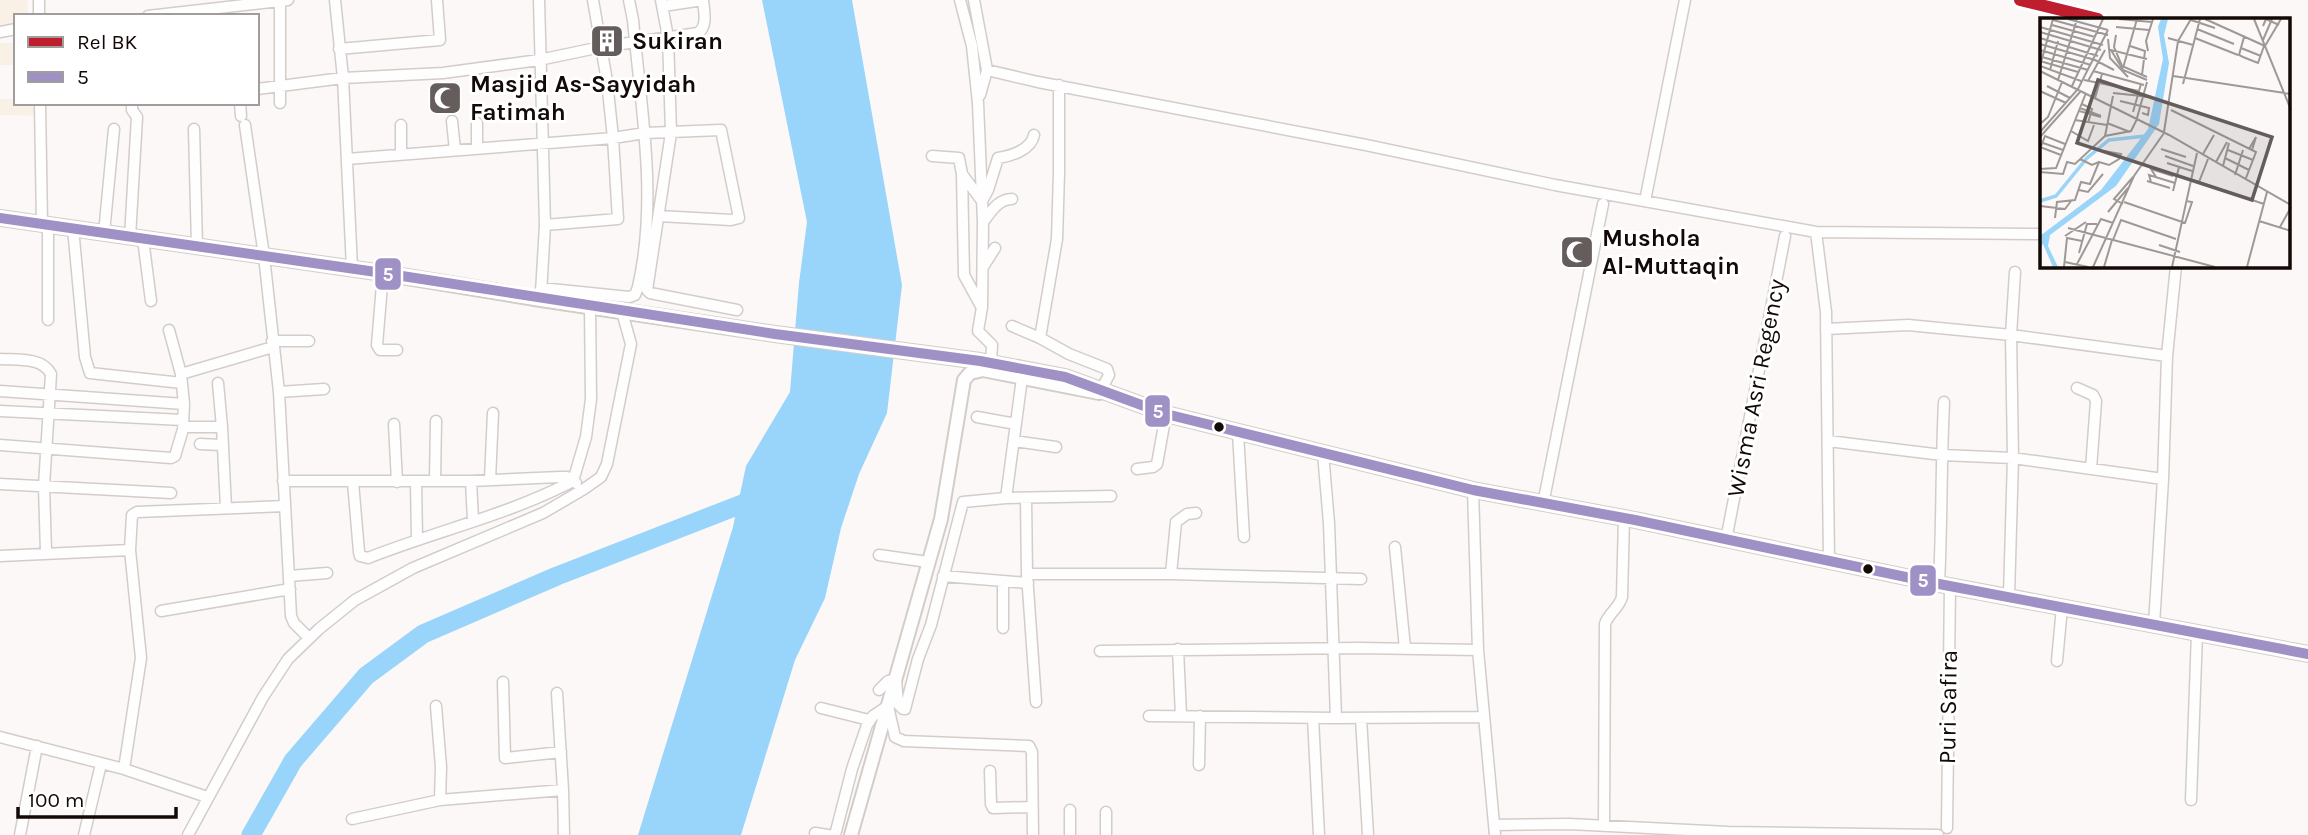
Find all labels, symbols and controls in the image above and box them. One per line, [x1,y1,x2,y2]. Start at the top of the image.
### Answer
legend [14,14,259,105]
inset map [2040,18,2290,268]
building icon: Sukiran [588,22,626,60]
place label: Sukiran [632,27,723,55]
text: Rel BK [77,30,138,54]
text: 5 [77,65,89,89]
place label: Masjid As-Sayyidah Fatimah [470,70,696,126]
mosque icon: Masjid As-Sayyidah Fatimah [426,79,464,117]
place label: Mushola Al-Muttaqin [1602,224,1740,280]
mosque icon: Mushola Al-Muttaqin [1558,233,1596,271]
line badge: 5 [374,257,402,291]
text: 5 [382,264,394,286]
street label: Wisma Asri Regency [1721,277,1791,499]
line badge: 5 [1144,394,1171,428]
text: 5 [1152,401,1164,423]
unlabelled marker [1212,420,1226,434]
unlabelled marker [1861,562,1875,576]
line badge: 5 [1909,564,1937,597]
text: 5 [1917,570,1929,592]
street label: Puri Safira [1933,650,1963,764]
scale bar [18,776,175,820]
text: 100 m [28,788,85,812]

